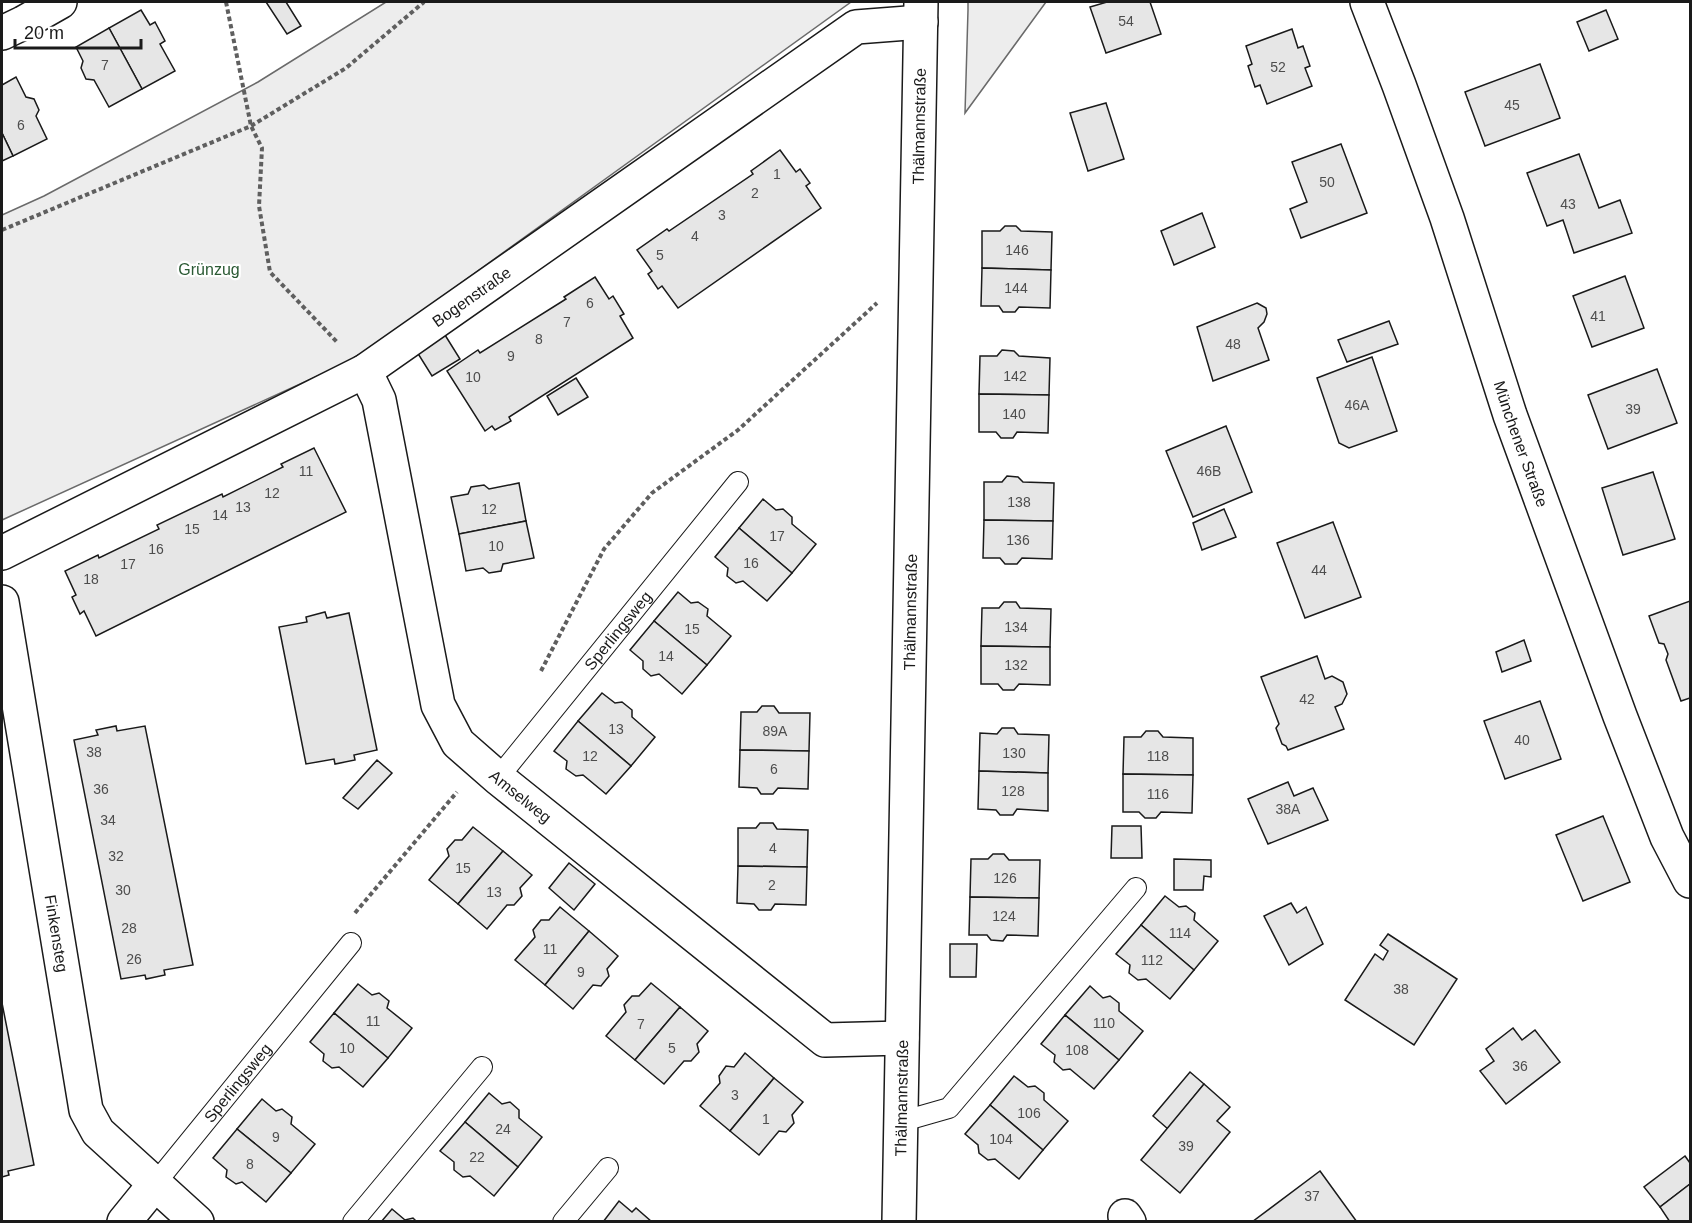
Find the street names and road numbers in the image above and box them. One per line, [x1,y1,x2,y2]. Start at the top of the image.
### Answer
street label: Thälmannstraße [909,68,928,185]
street label: Bogenstraße [429,263,514,330]
street label: Münchener Straße [1491,379,1551,509]
street label: Thälmannstraße [900,554,920,671]
street label: Sperlingsweg [581,588,655,673]
street label: Amselweg [486,766,555,826]
street label: Finkensteg [42,893,72,974]
street label: Thälmannstraße [892,1039,911,1156]
street label: Sperlingsweg [200,1040,274,1125]

